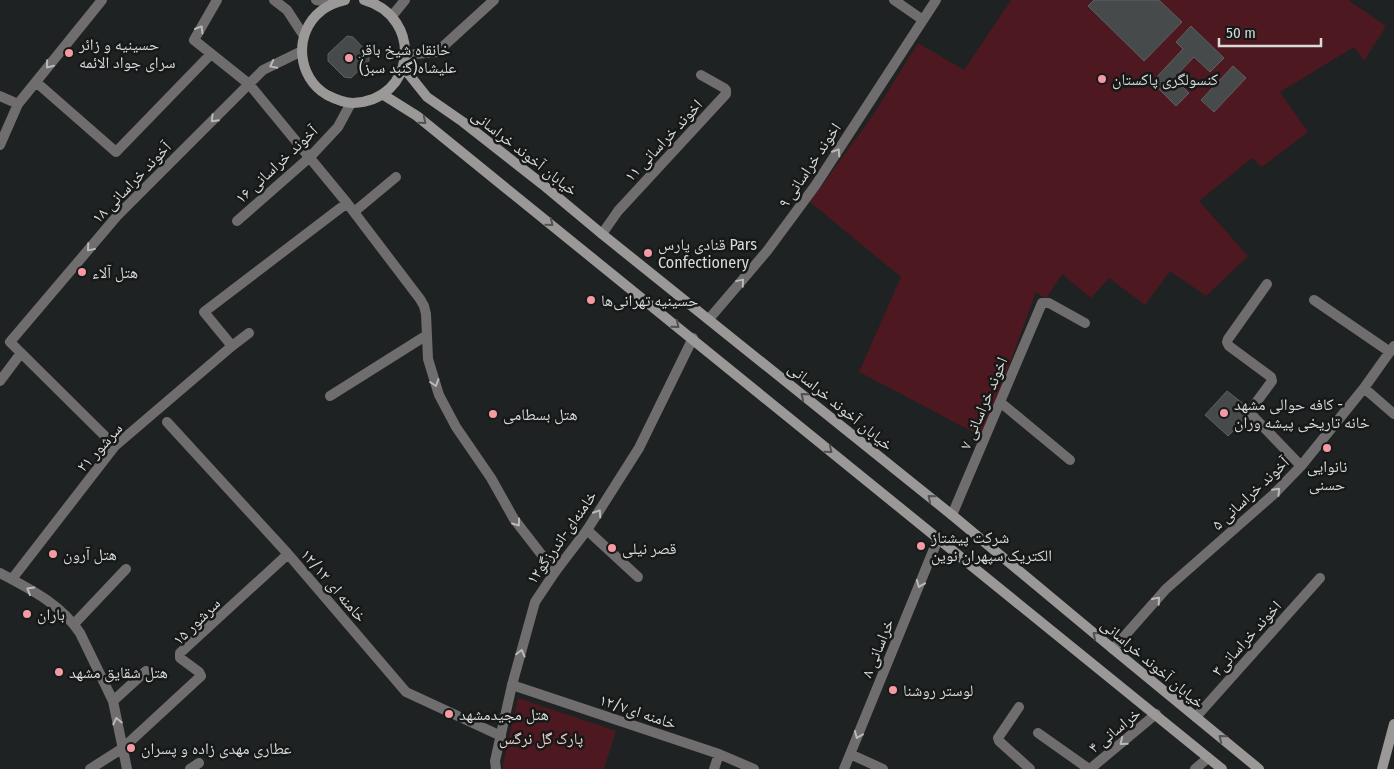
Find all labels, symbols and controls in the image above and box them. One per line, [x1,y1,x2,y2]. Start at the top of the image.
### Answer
scale bar [1219,15,1322,47]
text: 50 m [1226,24,1256,42]
one-way arrow [194,25,204,34]
place label: حسینیه و زائر سرای جواد الائمه [78,35,176,73]
place label: خانقاه شیخ باقر علیشاه(گنبد سبز) [358,40,456,77]
marker: حسینیه و زائر سرای جواد الائمه [63,47,75,59]
marker: خانقاه شیخ باقر علیشاه(گنبد سبز) [343,52,355,64]
one-way arrow [47,59,55,68]
one-way arrow [270,59,279,69]
place label: کنسولگری پاکستان [1112,70,1219,90]
marker: کنسولگری پاکستان [1096,73,1108,85]
street label: اخوند خراسانی ۱۱ [620,95,707,186]
street label: خیابان آخوند خراسانی [467,105,581,200]
one-way arrow [211,113,220,122]
one-way arrow [417,115,426,123]
street label: اخوند خراسانی ۹ [774,119,846,212]
street label: آخوند خراسانی ۱۶ [231,121,323,208]
street label: آخوند خراسانی ۱۸ [88,137,176,228]
one-way arrow [831,148,840,157]
one-way arrow [544,217,553,225]
place label: قنادی پارس Pars Confectionery [658,235,757,272]
one-way arrow [87,243,96,252]
marker: قنادی پارس Pars Confectionery [642,247,654,259]
place label: هتل آلاء [92,263,138,283]
marker: هتل آلاء [76,266,88,278]
one-way arrow [735,279,743,288]
place label: حسینیه تهرانی‌ها [601,291,698,311]
marker: حسینیه تهرانی‌ها [585,294,597,306]
one-way arrow [670,319,679,327]
street label: اخوند خراسانی ۷ [955,354,1012,453]
street label: خیابان آخوند خراسانی [784,358,897,455]
one-way arrow [430,378,440,386]
one-way arrow [801,393,810,401]
place label: کافه حوالی مشهد - خانه تاریخی پیشه وران [1234,395,1370,433]
place label: هتل بسطامی [503,405,578,425]
marker: کافه حوالی مشهد - خانه تاریخی پیشه وران [1218,407,1230,419]
marker: هتل بسطامی [487,408,499,420]
street label: سرشور ۲۱ [72,419,126,476]
marker: نانوایی حسنی [1321,442,1333,454]
one-way arrow [823,444,832,452]
street label: آخوند خراسانی ۵ [1208,452,1294,535]
place label: نانوایی حسنی [1307,457,1347,495]
street label: خامنه‌ای-اندرزگو۱۲ [522,487,601,588]
one-way arrow [1271,487,1280,496]
one-way arrow [928,495,937,503]
one-way arrow [591,509,601,518]
one-way arrow [511,517,520,526]
place label: شرکت پیشتاز الکتریک سپهران نوین [930,528,1052,566]
place label: قصر نیلی [622,539,676,559]
marker: شرکت پیشتاز الکتریک سپهران نوین [915,540,927,552]
marker: قصر نیلی [606,542,618,554]
place label: هتل آرون [63,545,117,565]
street label: خامنه ای ۱۲/۱۲ [296,545,371,627]
marker: هتل آرون [47,548,59,560]
one-way arrow [915,579,926,588]
one-way arrow [27,587,36,597]
street label: سرشور ۱۵ [169,594,224,649]
one-way arrow [1151,596,1160,605]
street label: اخوند خراسانی۳ [1208,597,1286,681]
place label: باران [37,605,65,625]
marker: باران [21,608,33,620]
street label: خیابان آخوند خراسانی [1096,615,1208,713]
street label: خراسانی ۸ [857,616,899,681]
one-way arrow [1093,633,1102,641]
one-way arrow [515,650,525,658]
place label: هتل شقایق مشهد [69,663,168,683]
marker: هتل شقایق مشهد [53,666,65,678]
place label: لوستر روشنا [903,681,973,700]
marker: لوستر روشنا [887,684,899,696]
street label: خامنه ای۱۲/۷ [597,690,679,734]
street label: خراسانی ۴ [1084,704,1145,758]
place label: هتل مجيدمشهد [459,705,549,725]
marker: هتل مجيدمشهد [443,708,455,720]
one-way arrow [112,717,123,726]
park label: پارک گل نرگس [499,729,584,749]
one-way arrow [854,730,864,739]
one-way arrow [1120,736,1129,744]
one-way arrow [1219,736,1228,744]
place label: عطاری مهدی زاده و پسران [141,739,292,759]
marker: عطاری مهدی زاده و پسران [125,742,137,754]

